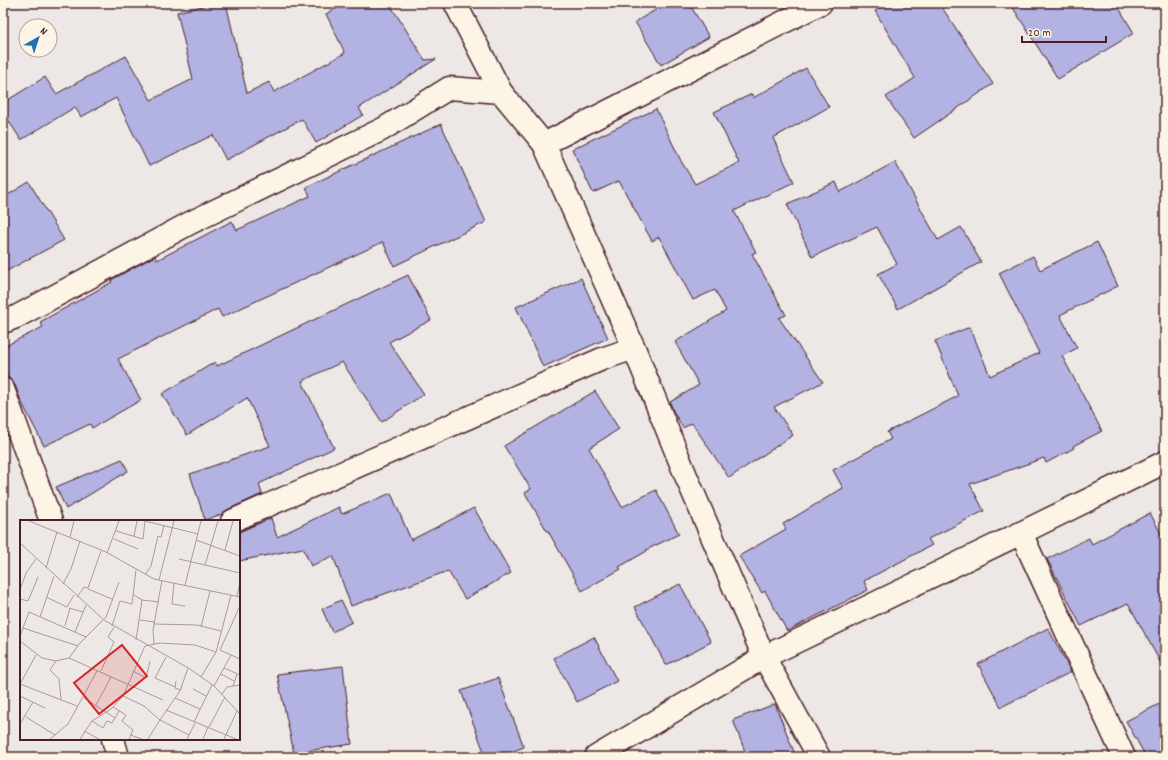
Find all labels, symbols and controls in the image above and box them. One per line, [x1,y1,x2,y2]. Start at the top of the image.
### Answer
north arrow [18,18,58,58]
scale bar [1022,18,1106,44]
text: N [36,24,51,40]
text: 20 m [1028,25,1051,42]
inset map [20,520,240,740]

